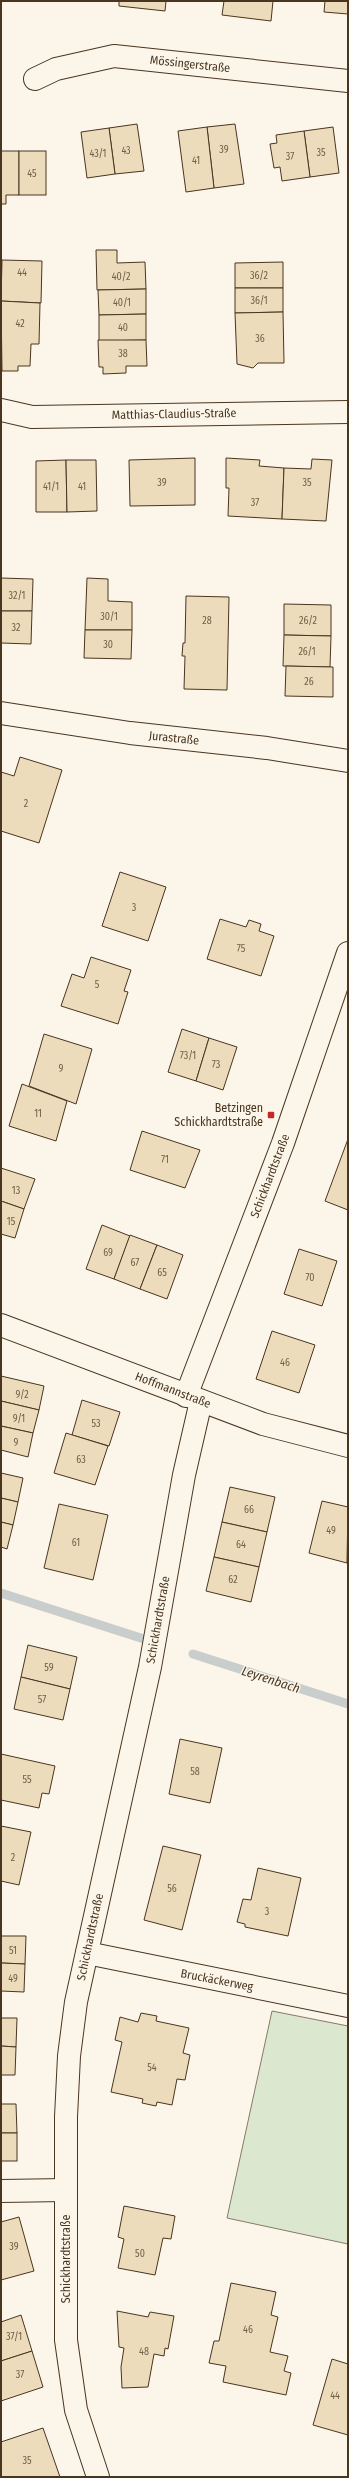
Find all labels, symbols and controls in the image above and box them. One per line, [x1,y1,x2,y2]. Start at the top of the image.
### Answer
street label: Mössingerstraße [149,53,231,75]
house number: 39 [219,144,229,156]
house number: 43 [121,145,131,157]
house number: 35 [316,147,326,159]
house number: 43/1 [90,148,107,160]
house number: 37 [286,151,294,163]
house number: 41 [192,155,200,167]
house number: 45 [27,168,37,180]
house number: 44 [17,267,27,279]
house number: 36/2 [250,270,269,282]
house number: 40/2 [112,271,131,283]
house number: 36/1 [250,295,268,307]
house number: 40/1 [113,297,131,309]
house number: 42 [15,318,25,330]
house number: 40 [118,322,128,334]
house number: 36 [255,333,265,345]
house number: 38 [118,348,128,360]
street label: Matthias-Claudius-Straße [112,406,237,422]
house number: 39 [157,477,167,489]
house number: 35 [302,477,312,489]
house number: 41/1 [43,481,59,493]
house number: 41 [78,481,86,493]
house number: 37 [251,497,259,509]
house number: 32/1 [9,590,25,602]
house number: 30/1 [100,611,118,623]
house number: 28 [202,615,212,627]
house number: 26/2 [299,615,318,627]
house number: 32 [12,622,21,634]
house number: 30 [103,639,113,651]
house number: 26/1 [298,646,316,658]
house number: 26 [304,676,314,688]
street label: Jurastraße [148,728,200,748]
house number: 2 [24,798,29,810]
house number: 3 [132,902,137,914]
house number: 75 [237,943,246,955]
house number: 5 [95,979,100,991]
house number: 73/1 [180,1050,196,1062]
house number: 73 [212,1059,221,1071]
house number: 9 [59,1063,64,1075]
place label: Betzingen Schickhardtstraße [174,1101,263,1129]
house number: 11 [34,1108,42,1120]
marker: Betzingen Schickhardtstraße [266,1110,276,1120]
street label: Schickhardtstraße [248,1132,292,1220]
house number: 71 [161,1154,169,1166]
house number: 13 [12,1185,21,1197]
house number: 15 [7,1216,16,1228]
house number: 69 [103,1247,113,1259]
house number: 67 [131,1257,139,1269]
house number: 65 [157,1267,167,1279]
house number: 70 [305,1272,315,1284]
house number: 46 [280,1357,290,1369]
street label: Hoffmannstraße [133,1369,213,1411]
house number: 9/2 [15,1389,29,1401]
house number: 9/1 [13,1413,25,1425]
house number: 53 [91,1418,101,1430]
house number: 9 [14,1437,19,1449]
house number: 63 [76,1454,86,1466]
house number: 66 [244,1504,254,1516]
house number: 49 [326,1525,336,1537]
house number: 61 [72,1537,80,1549]
house number: 64 [236,1539,246,1551]
house number: 62 [228,1574,238,1586]
street label: Schickhardtstraße [143,1575,173,1665]
house number: 59 [44,1662,54,1674]
water label: Leyrenbach [240,1663,302,1696]
house number: 57 [38,1694,46,1706]
house number: 58 [190,1766,200,1778]
house number: 55 [22,1774,32,1786]
house number: 2 [11,1852,16,1864]
house number: 56 [167,1883,177,1895]
street label: Schickhardtstraße [74,1892,106,1982]
house number: 3 [265,1906,270,1918]
house number: 51 [9,1945,17,1957]
street label: Bruckäckerweg [180,1966,255,1994]
house number: 49 [8,1973,18,1985]
house number: 54 [147,2062,157,2074]
street label: Schickhardtstraße [59,2215,73,2303]
house number: 39 [9,2241,19,2253]
house number: 50 [135,2248,145,2260]
house number: 46 [243,2324,253,2336]
house number: 37/1 [6,2331,22,2343]
house number: 48 [139,2346,149,2358]
house number: 37 [16,2369,24,2381]
house number: 44 [330,2390,340,2402]
house number: 35 [22,2455,32,2467]

